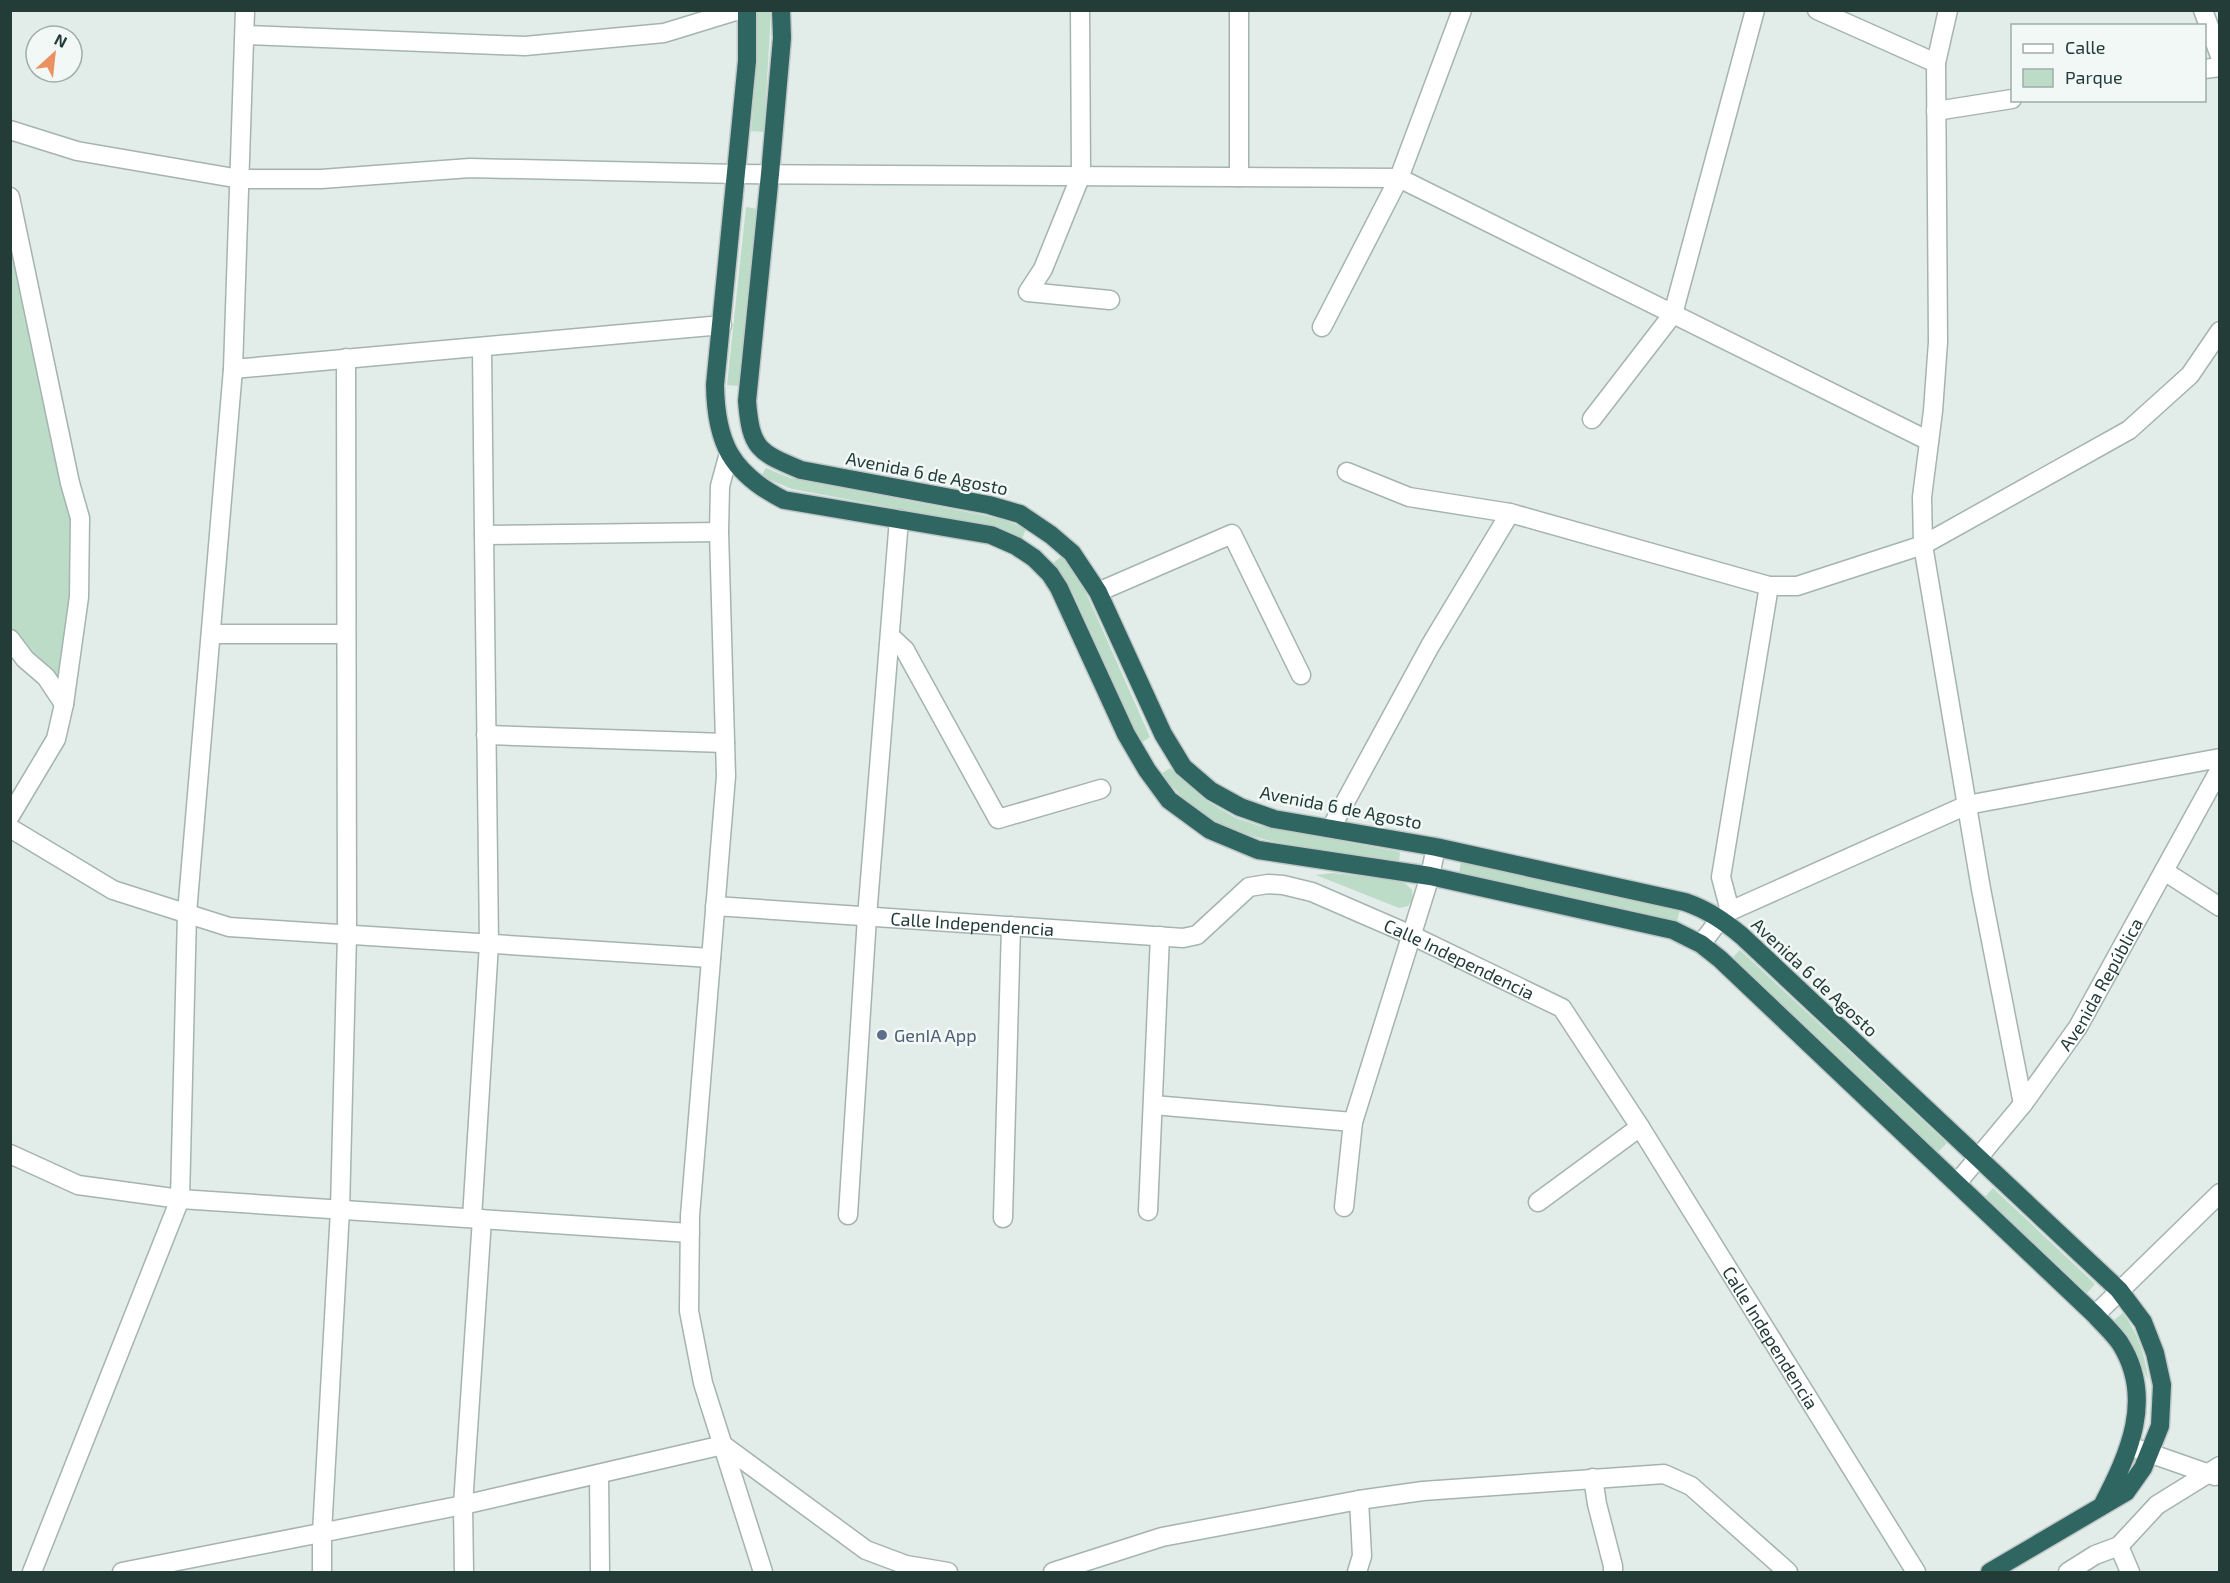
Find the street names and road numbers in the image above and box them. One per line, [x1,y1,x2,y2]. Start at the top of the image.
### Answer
street label: Avenida 6 de Agosto [844,447,1010,499]
street label: Avenida 6 de Agosto [1258,781,1424,833]
street label: Calle Independencia [890,907,1055,940]
street label: Avenida 6 de Agosto [1747,913,1883,1041]
street label: Calle Independencia [1381,914,1538,1004]
street label: Avenida República [2054,914,2147,1055]
street label: Calle Independencia [1718,1262,1823,1413]

